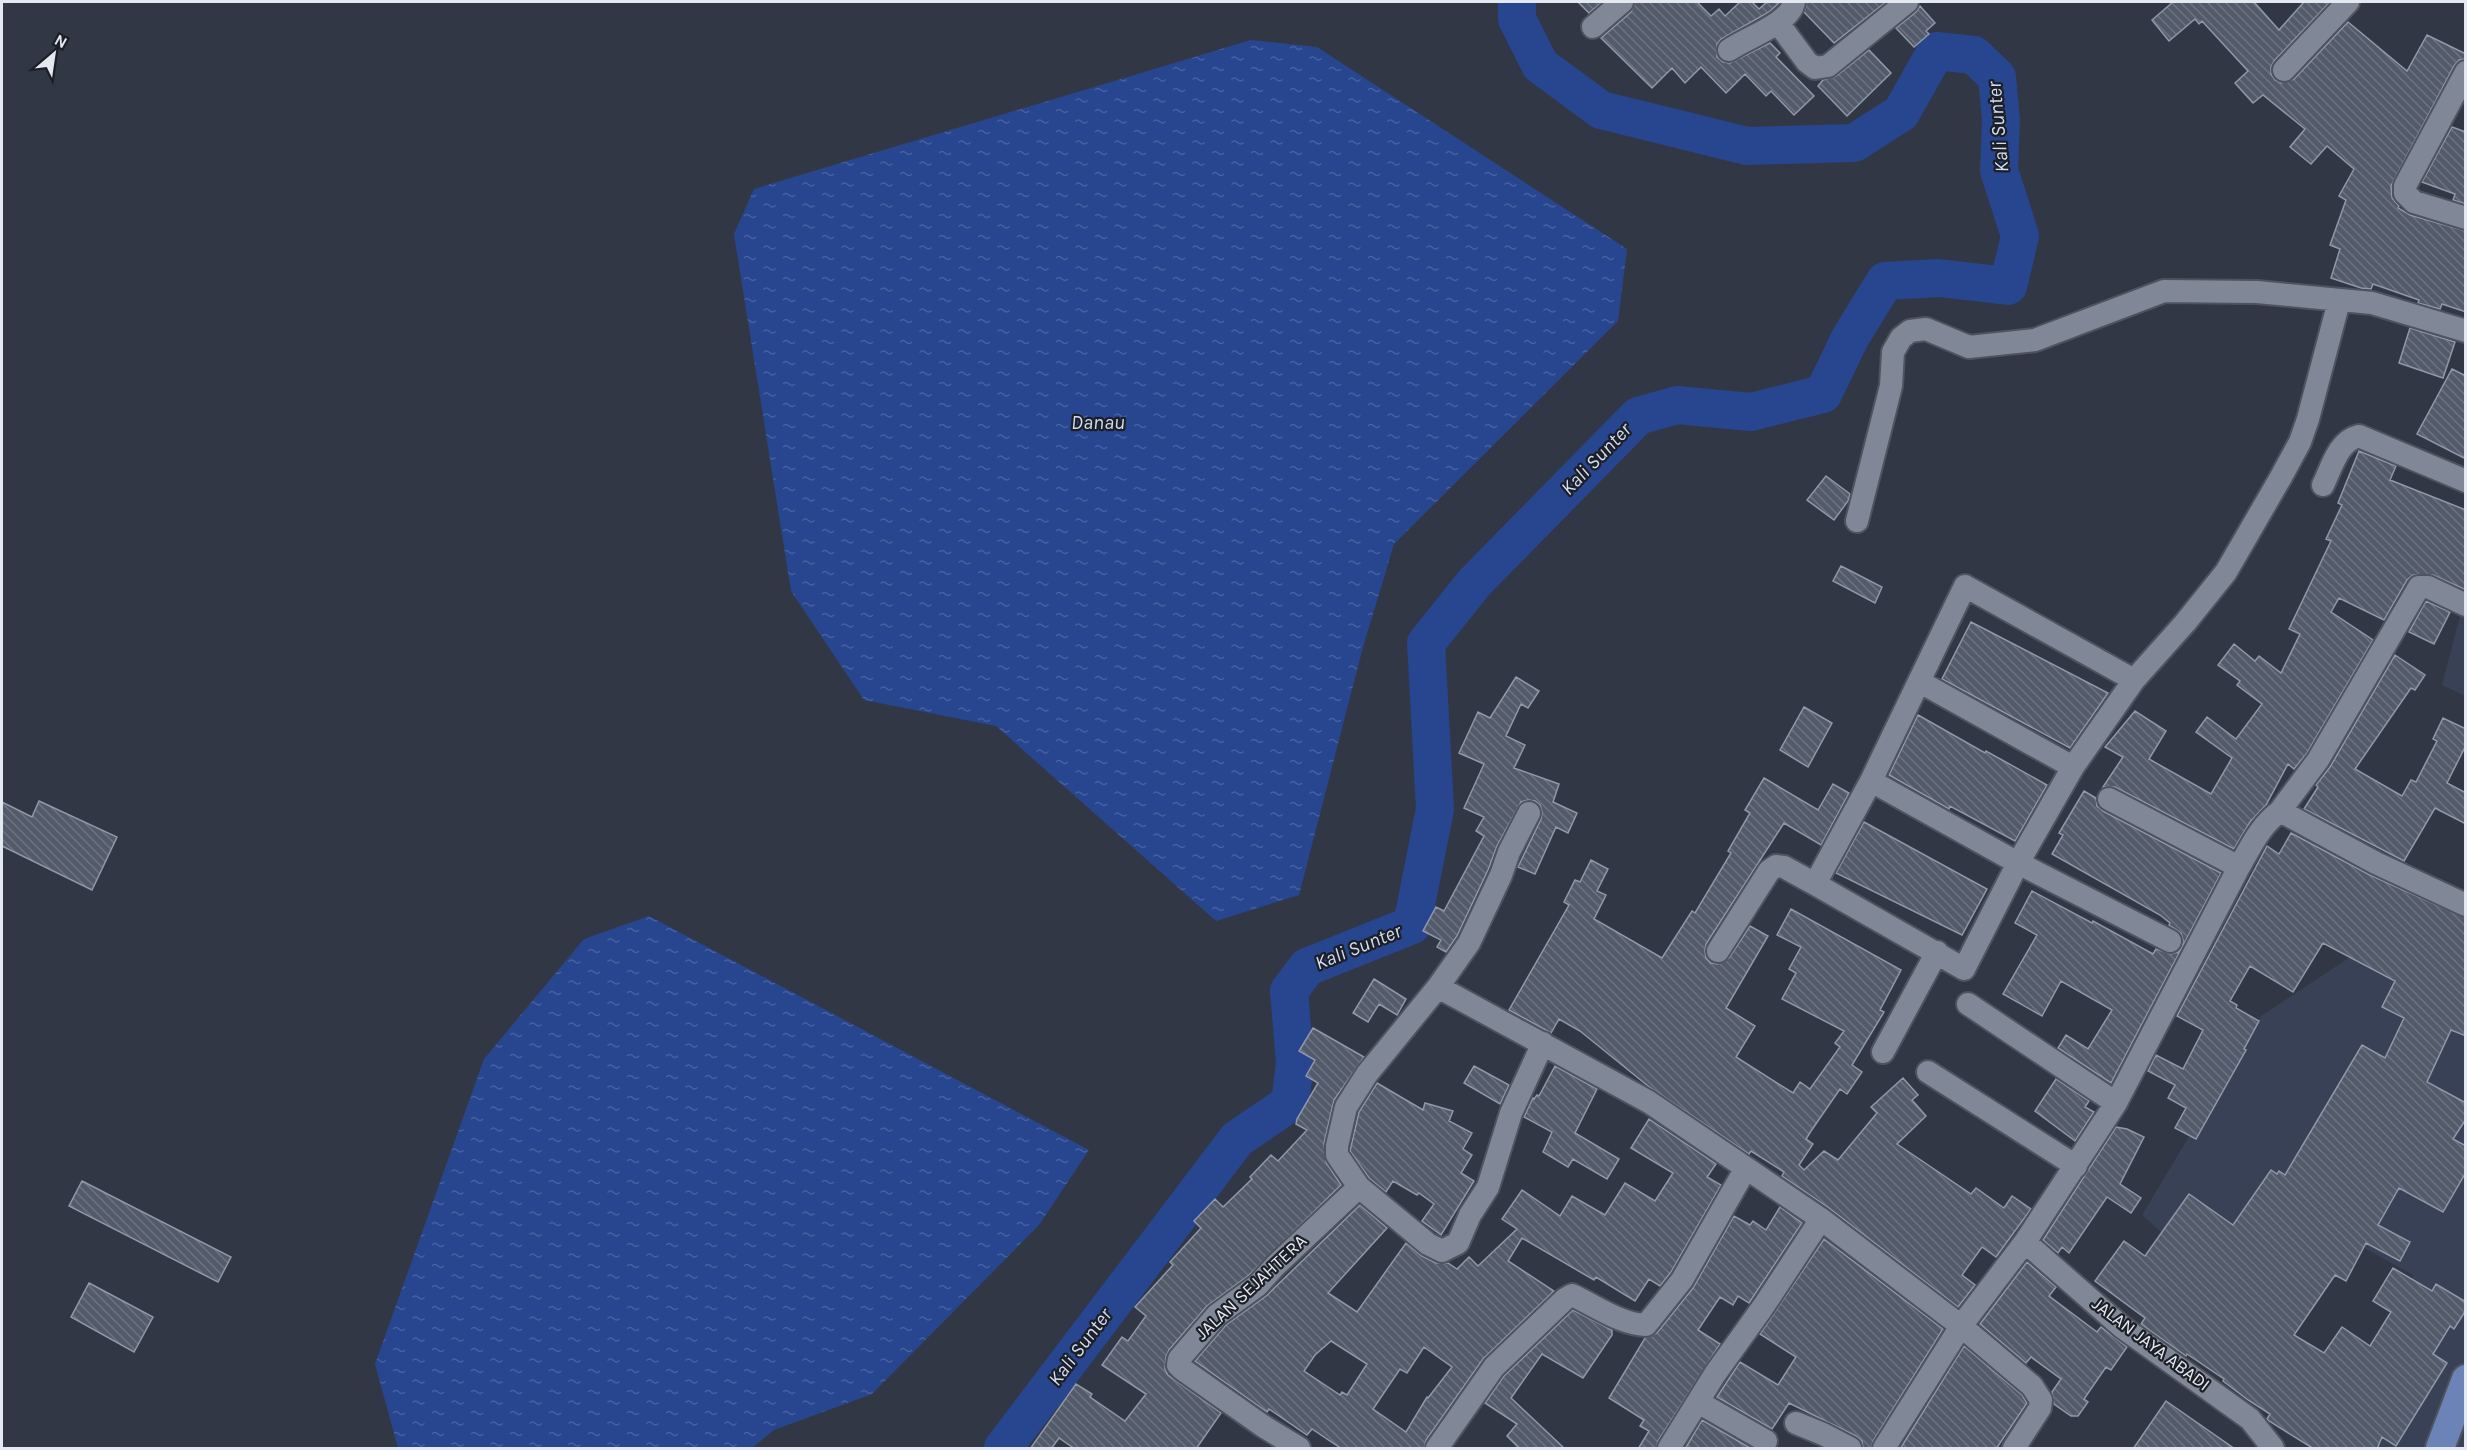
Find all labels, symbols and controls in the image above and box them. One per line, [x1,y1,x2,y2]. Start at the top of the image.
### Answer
north arrow [24,24,84,84]
text: N [51,30,71,52]
water label: Kali Sunter [1982,79,2013,173]
water label: Danau [1071,411,1125,434]
water label: Kali Sunter [1556,417,1637,500]
water label: Kali Sunter [1311,919,1406,975]
street label: JALAN SEJAHTERA [1191,1230,1311,1344]
street label: JALAN JAYA ABADI [2088,1292,2214,1396]
water label: Kali Sunter [1043,1303,1117,1390]

